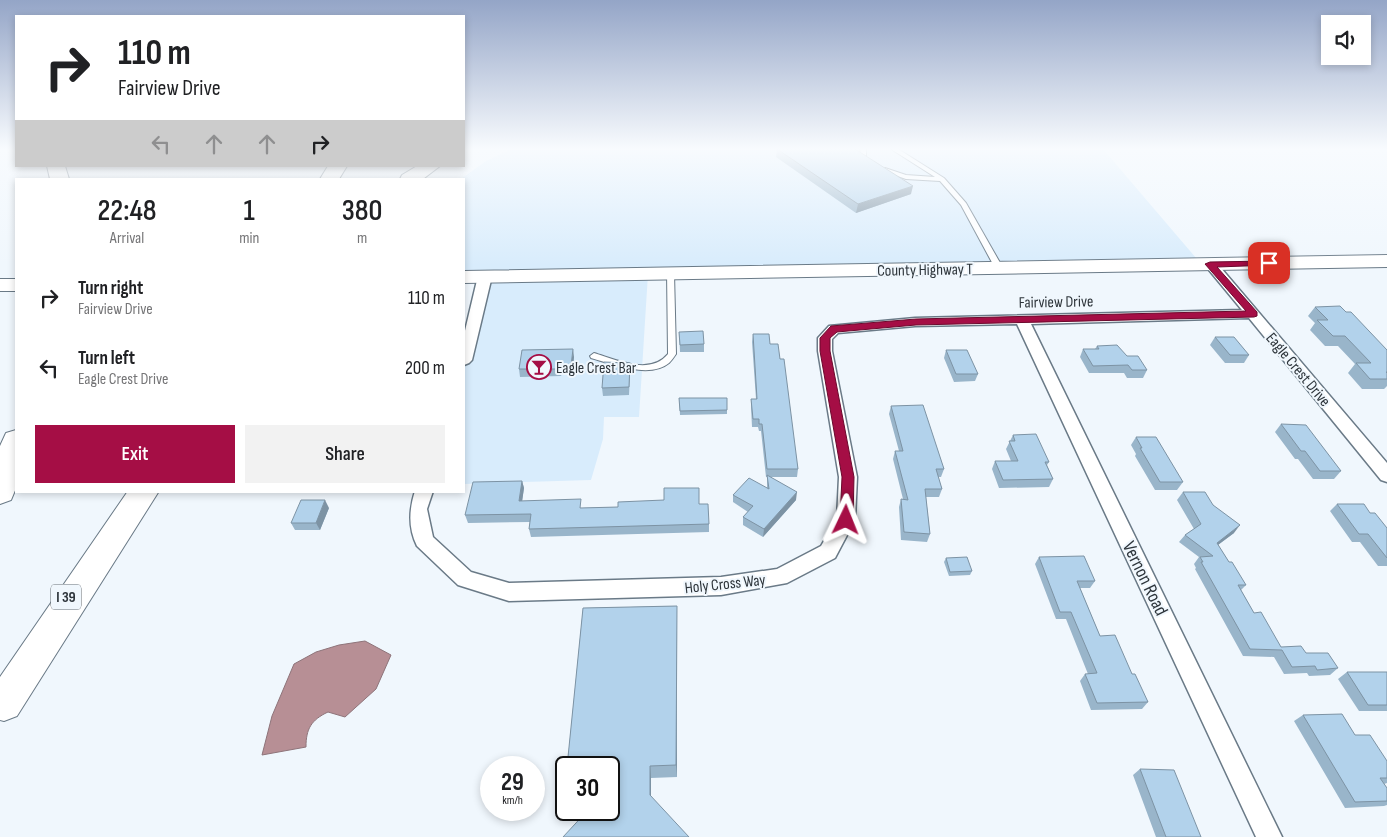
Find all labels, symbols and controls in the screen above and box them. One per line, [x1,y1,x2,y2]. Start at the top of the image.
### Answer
map controls [1321,15,1371,65]
button: sound [1321,15,1371,65]
text: 110 m [118,32,191,75]
icon: right [35,35,100,100]
text: Fairview Drive [118,75,221,102]
icon: left [147,130,175,158]
icon: ahead [200,130,228,158]
icon: ahead [253,130,281,158]
icon: right [306,130,334,158]
text: 22:48 [98,193,157,229]
text: 1 [244,193,255,229]
text: 380 [342,193,382,229]
text: Arrival [110,229,144,248]
text: min [239,229,259,248]
text: m [357,229,367,248]
pin [1248,242,1290,284]
icon: arrive [1255,249,1283,277]
street label: County Highway T [877,260,974,281]
text: Turn right [78,277,143,300]
icon: right [35,284,63,312]
text: 110 m [408,287,445,310]
street label: Fairview Drive [1019,292,1094,313]
text: Fairview Drive [78,300,153,319]
street label: Eagle Crest Drive [1262,329,1334,411]
text: Turn left [78,347,135,370]
icon: left [35,354,63,382]
bar icon: Eagle Crest Bar [526,354,552,380]
text: 200 m [405,357,445,380]
place label: Eagle Crest Bar [556,359,637,378]
text: Eagle Crest Drive [78,370,168,389]
button: Exit [35,425,235,483]
button: Share [245,425,445,483]
position arrow [819,493,871,545]
street label: Vernon Road [1117,538,1172,620]
street label: Holy Cross Way [684,571,767,598]
road number: I 39 [51,584,81,610]
speed limit sign: 30 [555,756,620,821]
text: 29 [501,767,524,798]
text: km/h [502,793,523,808]

